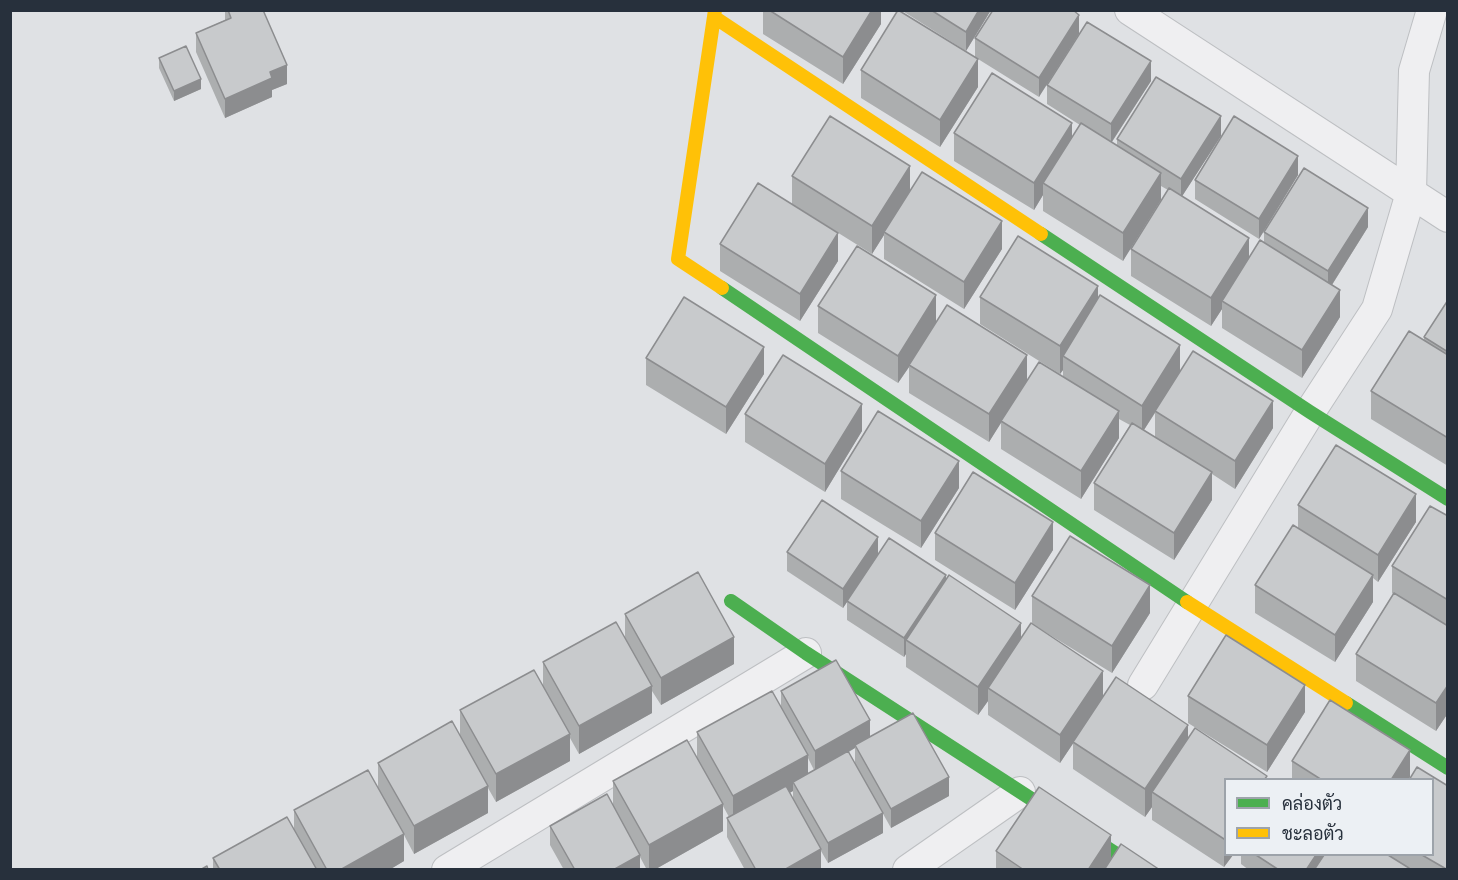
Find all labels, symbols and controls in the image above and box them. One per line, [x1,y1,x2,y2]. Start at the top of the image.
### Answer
legend [1224,778,1434,856]
text: คล่องตัว [1282,792,1342,815]
text: ชะลอตัว [1282,822,1344,845]

